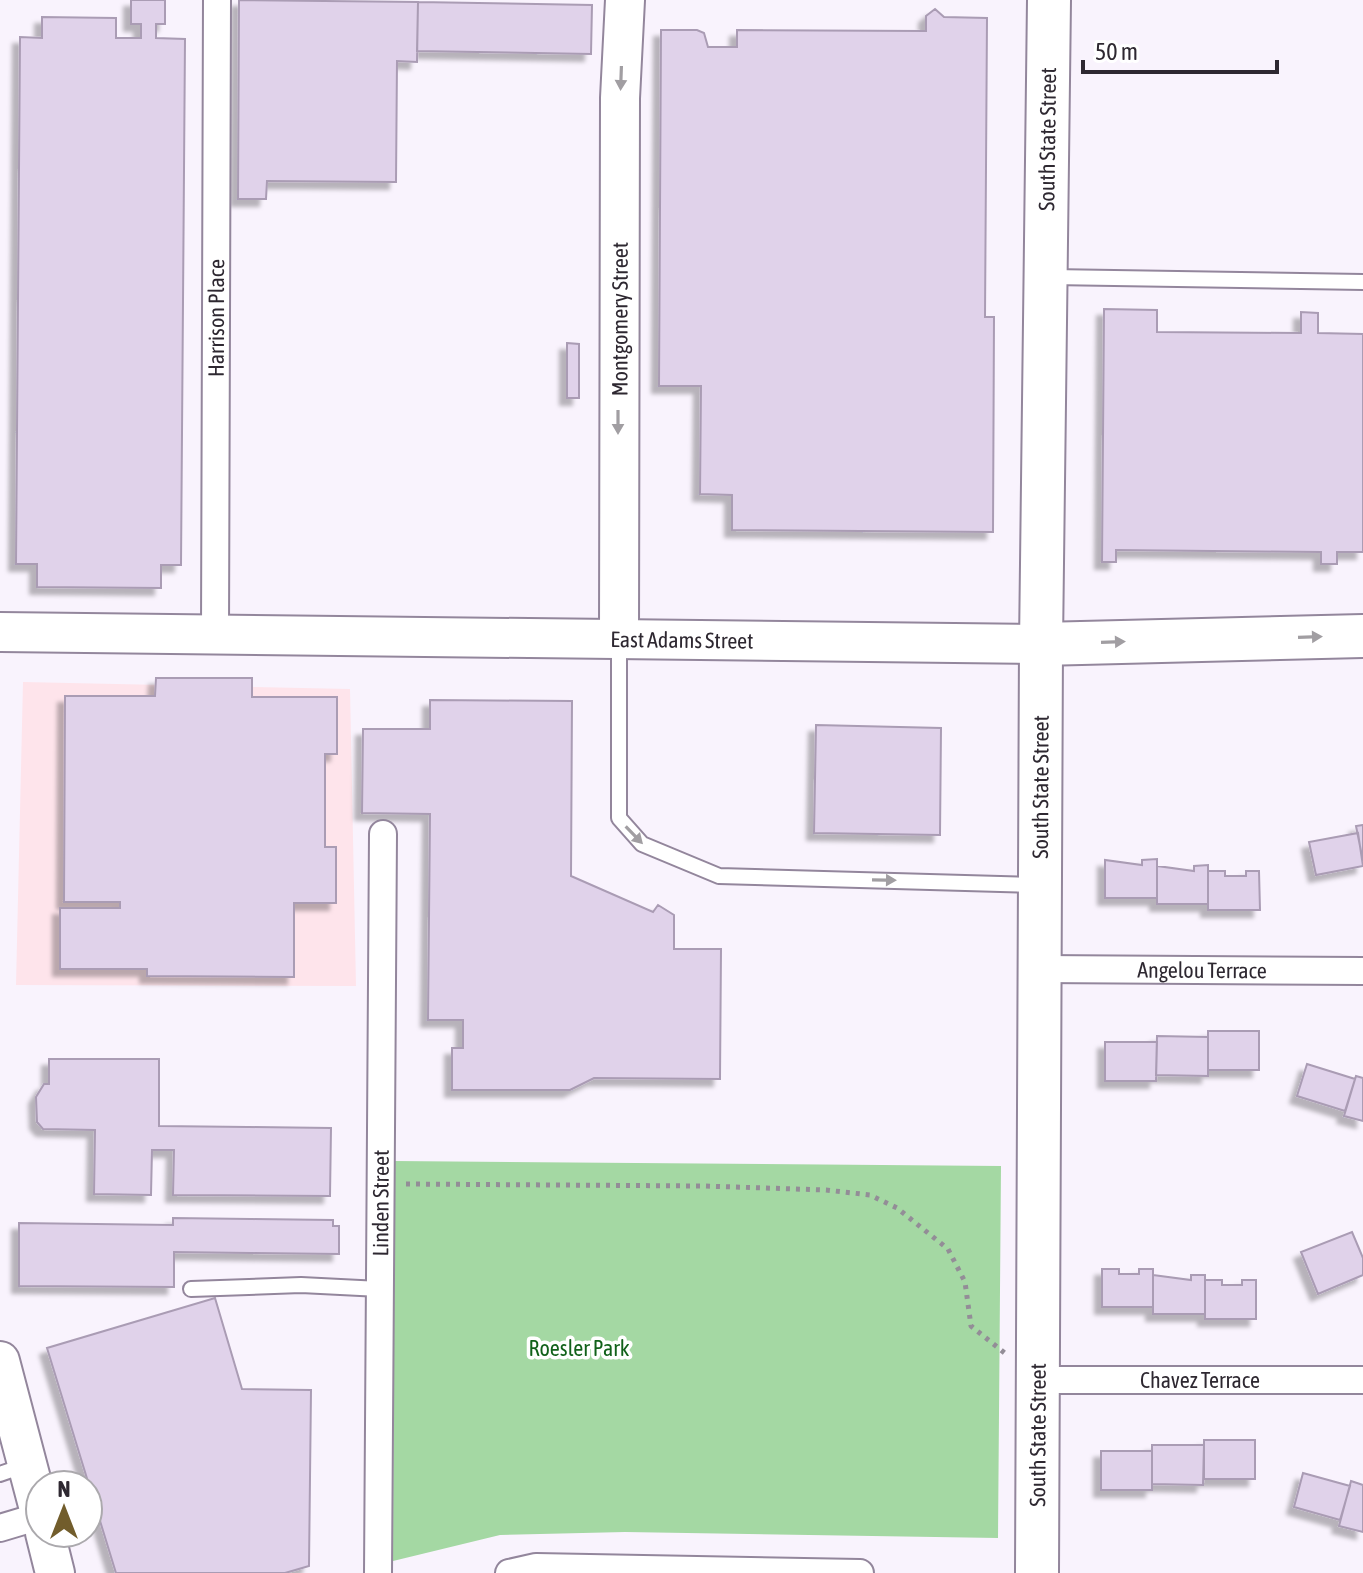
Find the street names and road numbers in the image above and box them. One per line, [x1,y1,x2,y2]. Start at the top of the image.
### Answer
street label: South State Street [1033,67,1061,211]
street label: Montgomery Street [606,242,633,396]
street label: Harrison Place [203,259,229,377]
street label: East Adams Street [610,626,754,654]
street label: South State Street [1027,715,1054,859]
street label: Angelou Terrace [1137,957,1267,983]
street label: Linden Street [367,1150,394,1256]
street label: South State Street [1024,1363,1051,1507]
street label: Chavez Terrace [1140,1367,1260,1393]

